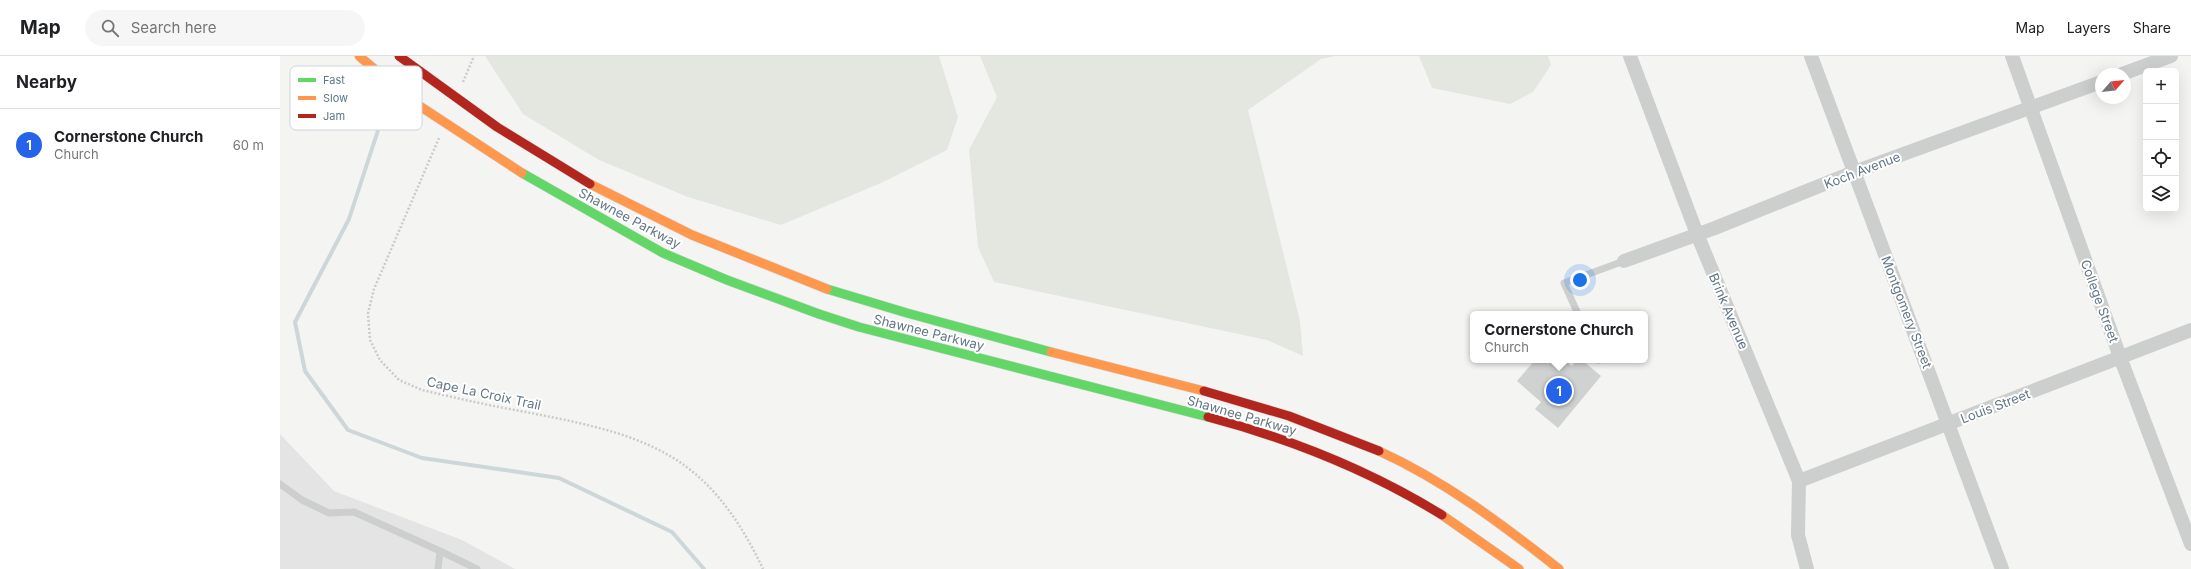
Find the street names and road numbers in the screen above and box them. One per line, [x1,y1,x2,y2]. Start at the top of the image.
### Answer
street label: Koch Avenue [1822,148,1902,192]
street label: Shawnee Parkway [576,184,684,252]
street label: Montgomery Street [1878,254,1936,370]
street label: College Street [2078,257,2122,345]
street label: Brink Avenue [1706,271,1752,351]
street label: Shawnee Parkway [872,311,986,353]
street label: Cape La Croix Trail [425,373,543,413]
street label: Louis Street [1958,385,2032,427]
street label: Shawnee Parkway [1185,392,1299,438]

